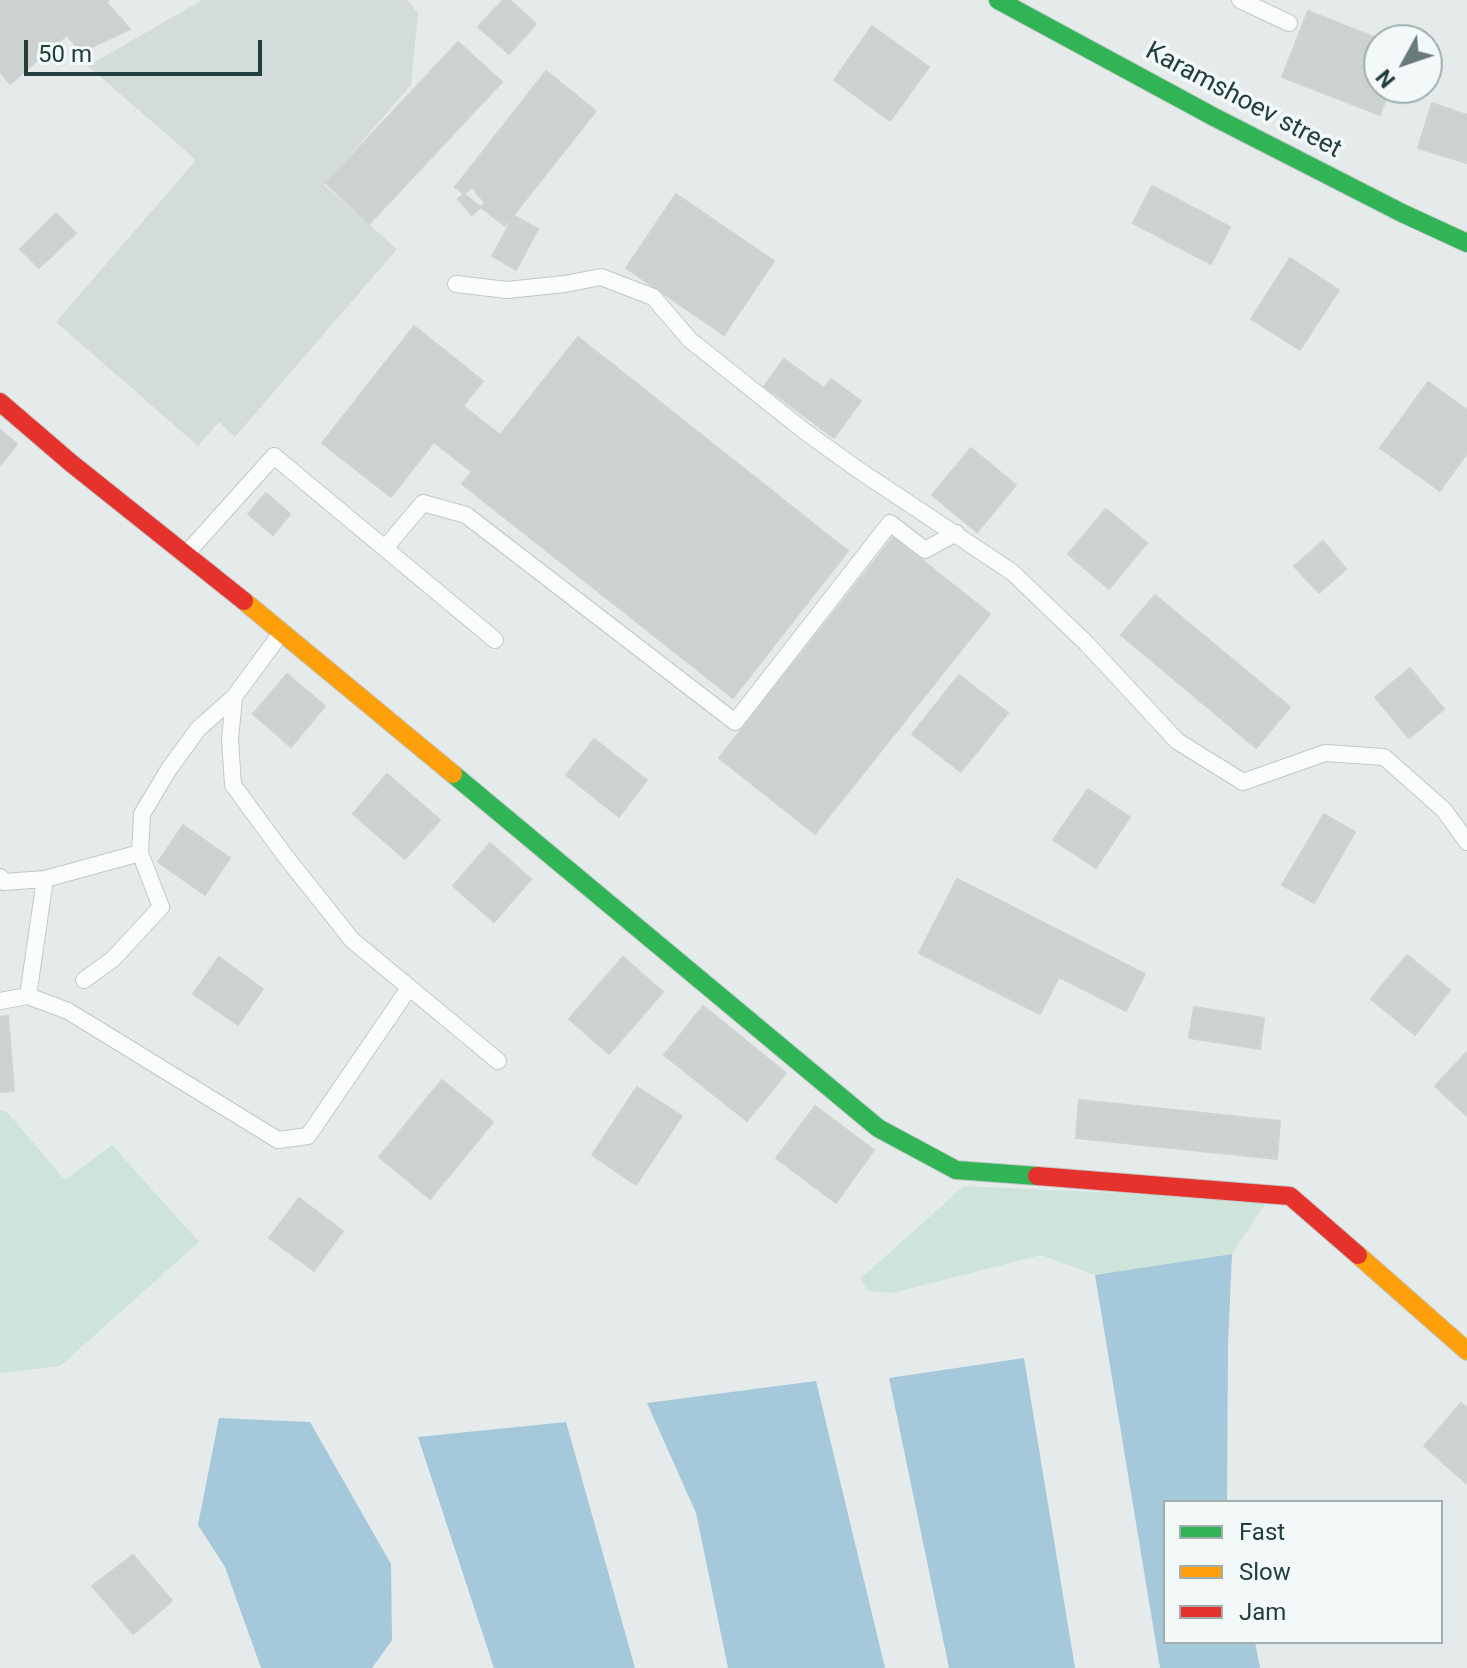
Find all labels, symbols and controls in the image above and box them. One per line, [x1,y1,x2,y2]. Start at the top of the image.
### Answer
scale bar [28,24,266,74]
north arrow [1363,24,1443,104]
street label: Karamshoev street [1140,36,1346,166]
text: 50 m [38,40,92,68]
text: N [1371,64,1400,92]
legend [1163,1500,1443,1644]
text: Fast [1239,1518,1285,1546]
text: Slow [1239,1558,1291,1586]
text: Jam [1239,1598,1286,1626]

